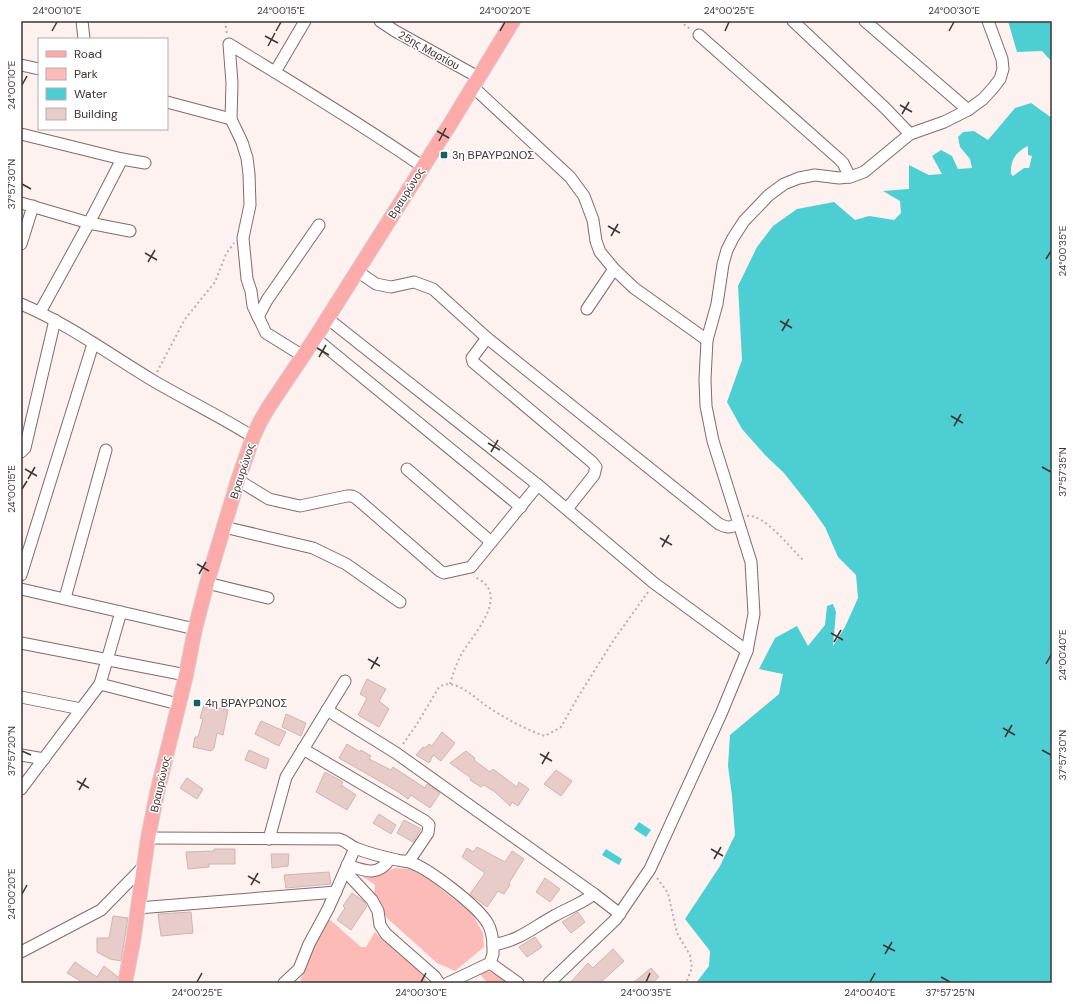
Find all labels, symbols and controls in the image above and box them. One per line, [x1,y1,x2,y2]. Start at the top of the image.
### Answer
text: 24°00'10"E [33,4,82,17]
text: 24°00'15"E [257,4,305,17]
text: 24°00'20"E [479,4,531,17]
text: 24°00'25"E [704,4,755,17]
text: 24°00'30"E [928,4,980,17]
street label: 25ης Μαρτίου [396,27,462,73]
legend [38,38,168,130]
text: Road [74,46,102,62]
text: 24°00'10"E [5,60,18,109]
text: Park [74,66,98,82]
text: Water [74,86,108,102]
text: Building [74,106,118,122]
place label: 3η ΒΡΑΥΡΩΝΟΣ [452,148,534,162]
marker: 3η ΒΡΑΥΡΩΝΟΣ [439,150,449,160]
text: 37°57'30"N [5,159,18,209]
street label: Βραυρώνος [385,165,427,221]
text: 24°00'35"E [1056,225,1069,276]
street label: Βραυρώνος [226,441,258,501]
text: 37°57'35"N [1056,447,1069,497]
text: 24°00'15"E [5,465,18,513]
text: 24°00'40"E [1056,629,1069,681]
place label: 4η ΒΡΑΥΡΩΝΟΣ [205,696,287,710]
marker: 4η ΒΡΑΥΡΩΝΟΣ [192,698,202,708]
text: 37°57'20"N [5,726,18,776]
text: 37°57'30"N [1056,730,1069,780]
street label: Βραυρώνος [147,754,173,814]
text: 24°00'20"E [5,868,18,920]
text: 24°00'25"E [172,986,223,999]
text: 24°00'30"E [395,986,447,999]
text: 24°00'35"E [621,986,672,999]
text: 24°00'40"E [844,986,896,999]
text: 37°57'25"N [925,986,975,999]

